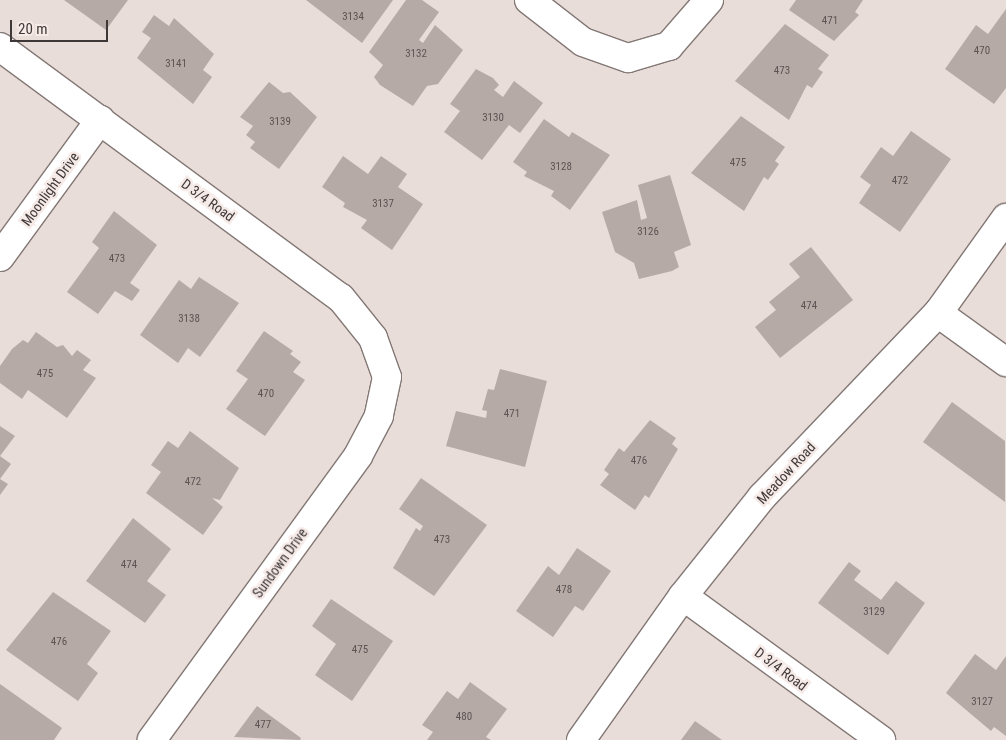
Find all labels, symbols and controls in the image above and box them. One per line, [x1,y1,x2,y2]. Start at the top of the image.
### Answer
scale bar [12,10,110,42]
house number: 3134 [342,10,364,24]
house number: 471 [822,14,838,28]
text: 20 m [18,20,48,38]
house number: 470 [974,44,990,58]
house number: 3132 [405,47,427,61]
house number: 3141 [165,57,187,71]
house number: 473 [774,64,790,78]
house number: 3130 [482,111,504,125]
house number: 3139 [269,115,291,129]
street label: Moonlight Drive [18,149,82,229]
house number: 475 [730,156,746,170]
house number: 3128 [550,160,572,174]
house number: 472 [892,174,908,188]
street label: D 3/4 Road [178,175,238,225]
house number: 3137 [372,197,394,211]
house number: 3126 [637,225,659,239]
house number: 473 [109,252,125,266]
house number: 474 [801,299,817,313]
house number: 3138 [178,312,200,326]
house number: 475 [37,367,53,381]
house number: 470 [258,387,274,401]
house number: 471 [504,407,520,421]
street label: Meadow Road [753,439,819,507]
house number: 476 [631,454,647,468]
house number: 472 [185,475,201,489]
street label: Sundown Drive [249,525,311,601]
house number: 473 [434,533,450,547]
house number: 474 [121,558,137,572]
house number: 478 [556,583,572,597]
house number: 3129 [863,605,885,619]
house number: 476 [51,635,67,649]
house number: 475 [352,643,368,657]
street label: D 3/4 Road [751,644,811,694]
house number: 3127 [971,695,993,709]
house number: 480 [456,710,472,724]
house number: 477 [255,718,271,732]

